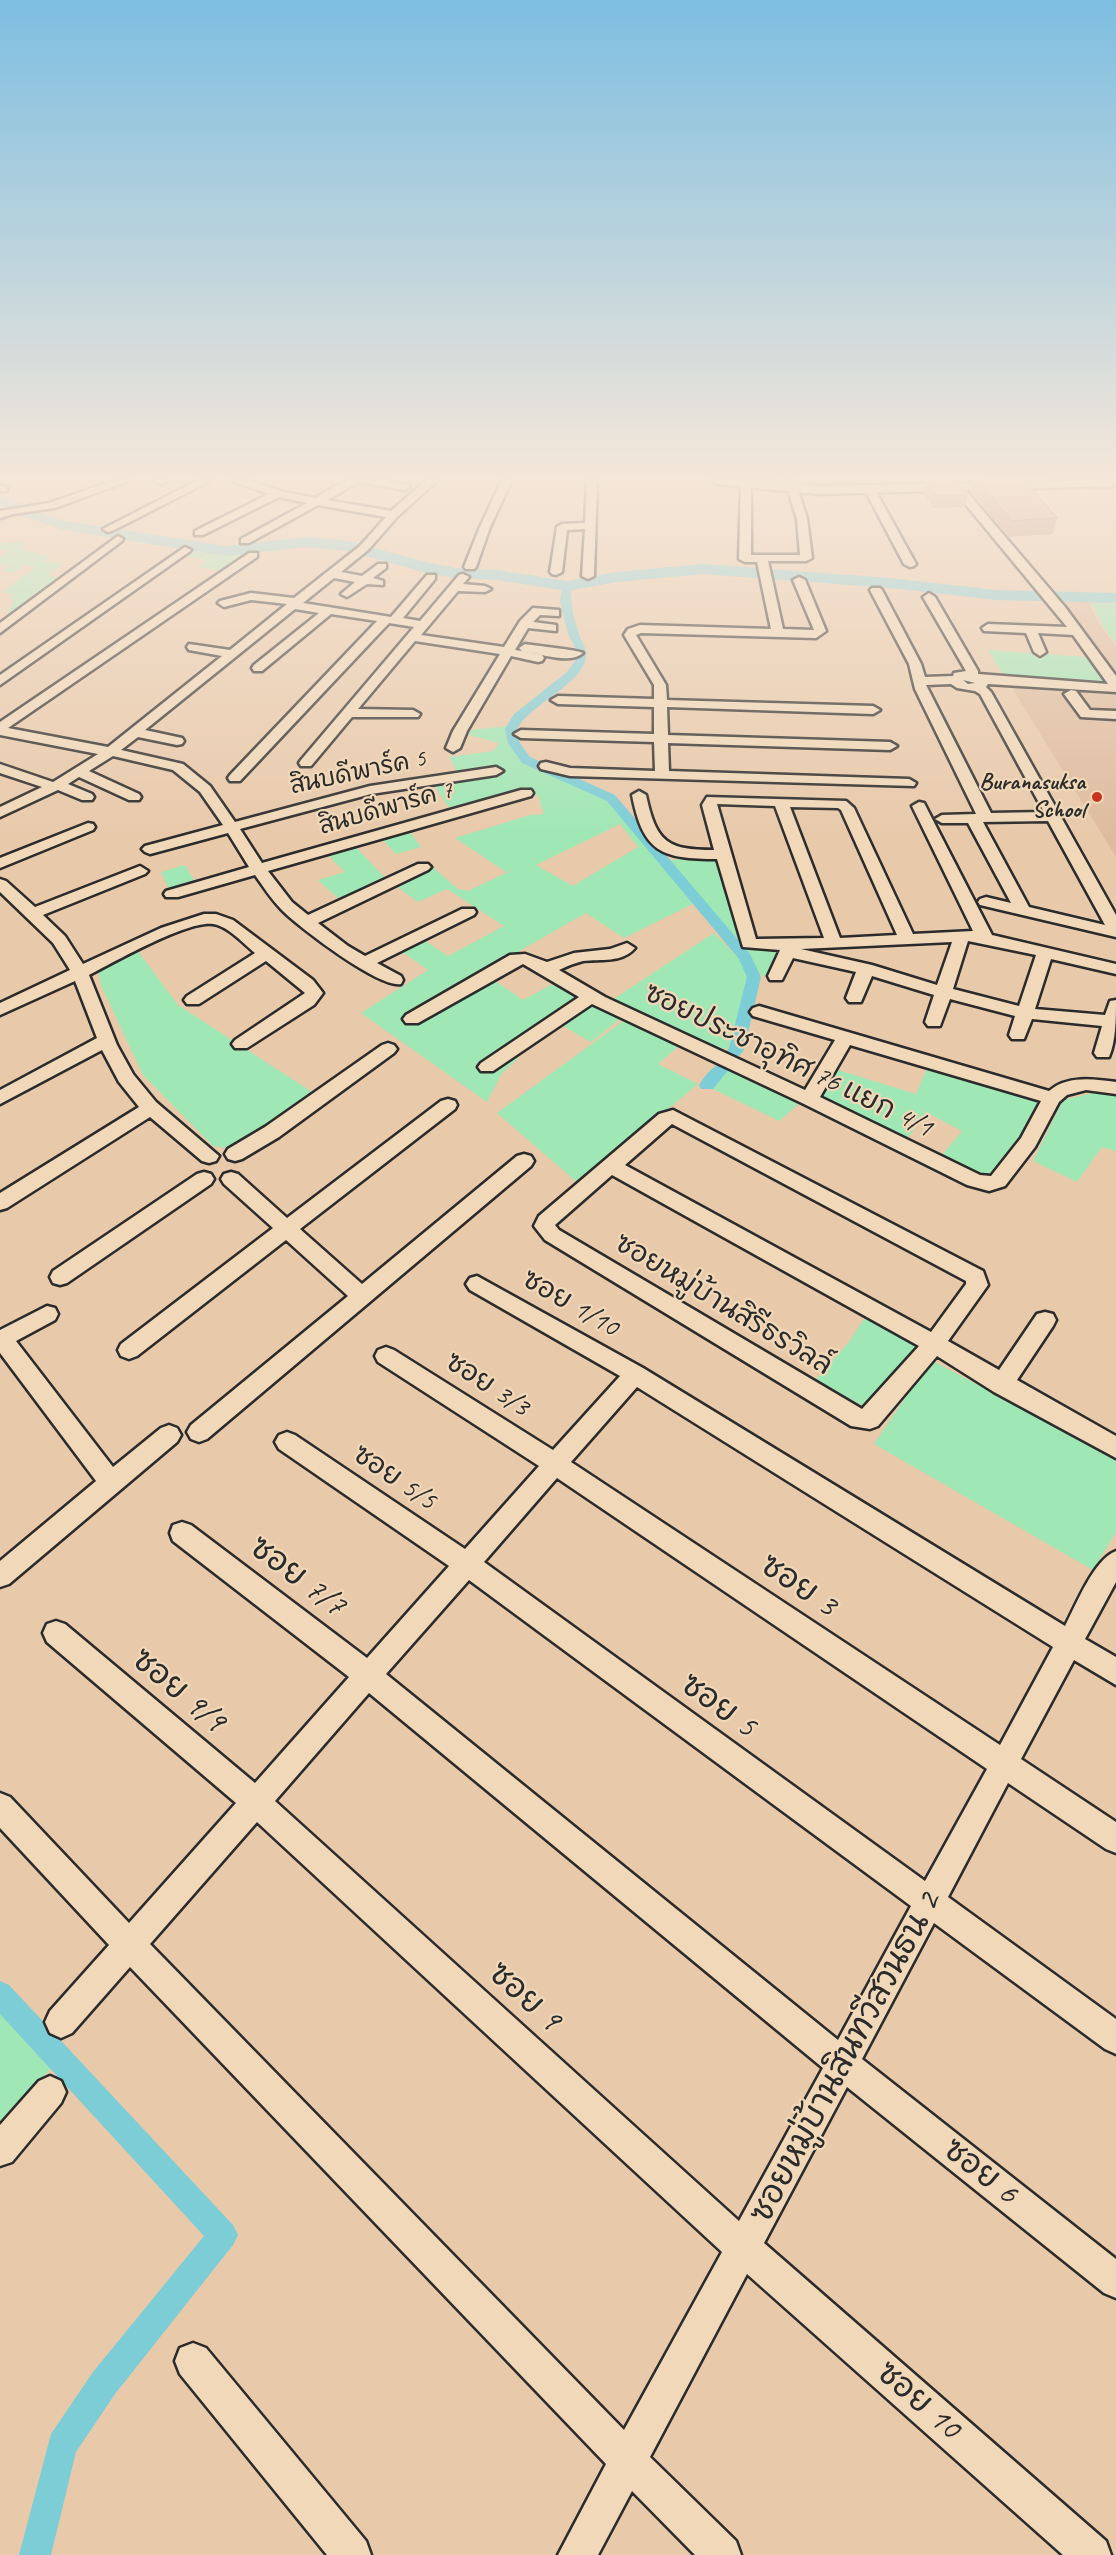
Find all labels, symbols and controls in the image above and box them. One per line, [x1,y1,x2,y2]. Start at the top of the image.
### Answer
street label: สินบดีพาร์ค 5 [288,745,428,801]
place label: Buranasuksa School [979,769,1085,825]
street label: สินบดีพาร์ค 7 [316,776,456,842]
marker: Buranasuksa School [1090,790,1104,804]
street label: ซอยประชาอุทิศ 76 แยก 4/1 [638,977,938,1145]
street label: ซอยหมู่บ้านสิรีธรวิลล์ [608,1227,838,1383]
street label: ซอย 1/10 [516,1263,624,1345]
street label: ซอย 3/3 [439,1345,535,1425]
street label: ซอย 5/5 [346,1438,442,1518]
street label: ซอย 7/7 [241,1528,353,1626]
street label: ซอย 3 [752,1546,844,1626]
street label: ซอย 9/9 [123,1640,233,1742]
street label: ซอย 5 [672,1665,764,1747]
street label: ซอยหมู่บ้านสินทวีสวนธน 2 [742,1886,950,2230]
street label: ซอย 9 [479,1954,569,2040]
street label: ซอย 6 [935,2130,1025,2214]
street label: ซอย 10 [868,2354,968,2448]

